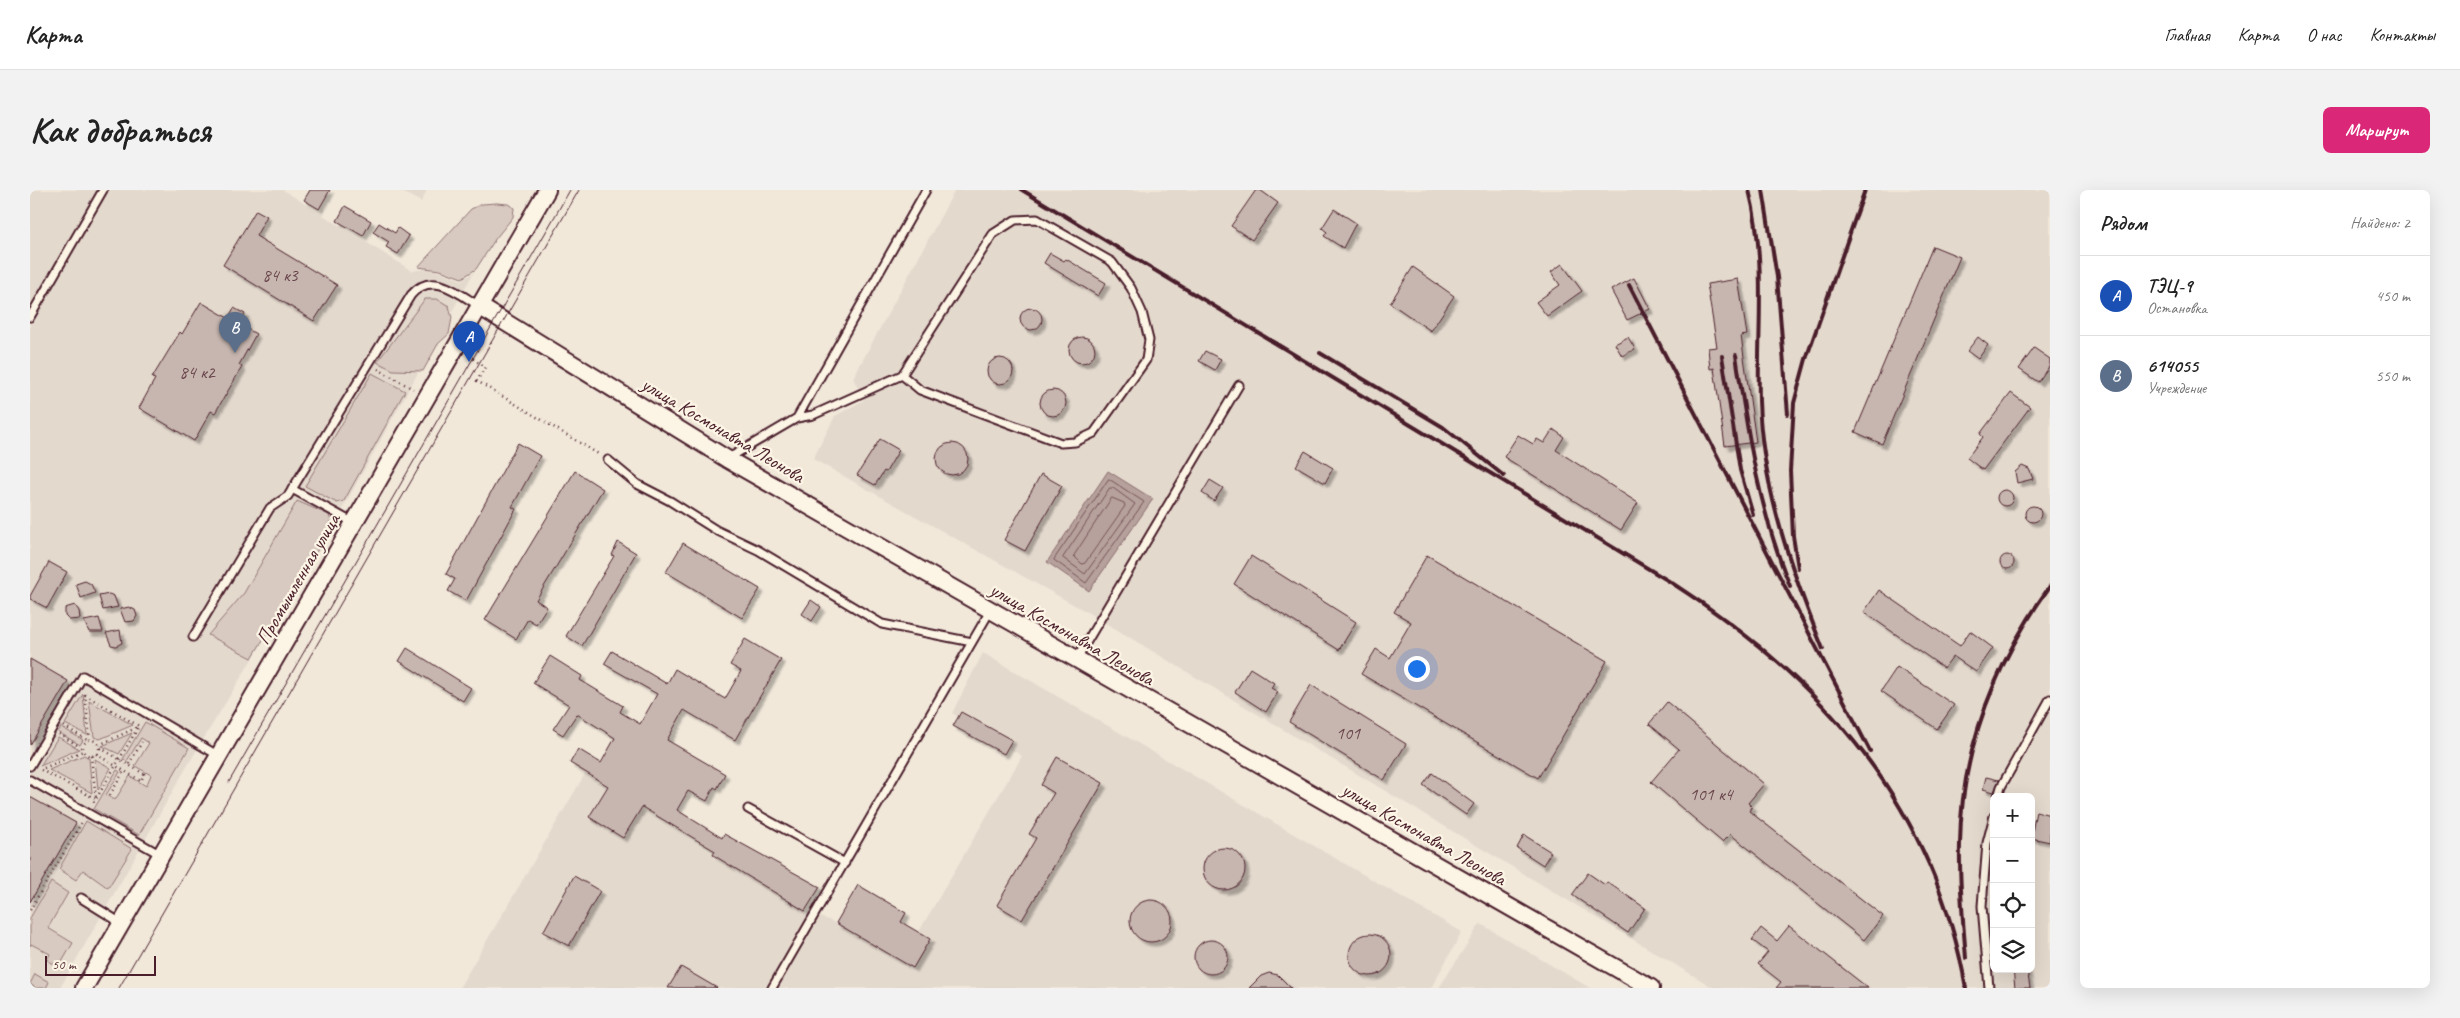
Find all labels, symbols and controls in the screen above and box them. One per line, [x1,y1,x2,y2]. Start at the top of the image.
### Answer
text: Карта [25,20,82,50]
text: Главная [2165,24,2210,46]
text: Карта [2238,24,2279,46]
text: О нас [2307,24,2342,46]
text: Контакты [2370,24,2435,46]
button: Маршрут [2323,107,2430,153]
text: Как добраться [30,108,211,153]
text: Рядом [2100,210,2147,236]
text: Найдено: 2 [2350,213,2410,233]
house number: 84 к3 [262,264,300,286]
text: ТЭЦ-9 [2147,274,2192,298]
text: A [2112,286,2120,306]
text: 450 m [2376,286,2410,306]
text: Остановка [2147,298,2207,318]
pin: B [219,312,251,353]
pin: A [453,321,485,362]
text: 614055 [2147,354,2198,378]
house number: 84 к2 [179,361,217,383]
text: B [2112,366,2120,386]
text: 550 m [2376,366,2410,386]
street label: улица Космонавта Леонова [636,371,811,489]
text: Учреждение [2147,378,2206,398]
street label: Промышленная улица [250,508,346,649]
street label: улица Космонавта Леонова [985,576,1160,692]
your location [1404,656,1430,682]
house number: 101 [1336,722,1361,744]
street label: улица Космонавта Леонова [1337,776,1512,892]
house number: 101 к4 [1689,783,1735,805]
map controls [1990,793,2035,973]
button: + [1990,793,2035,838]
button: − [1990,838,2035,883]
button: locate [1990,883,2035,928]
button: layers [1990,928,2035,973]
scale bar [45,953,156,976]
text: 50 m [52,956,76,973]

